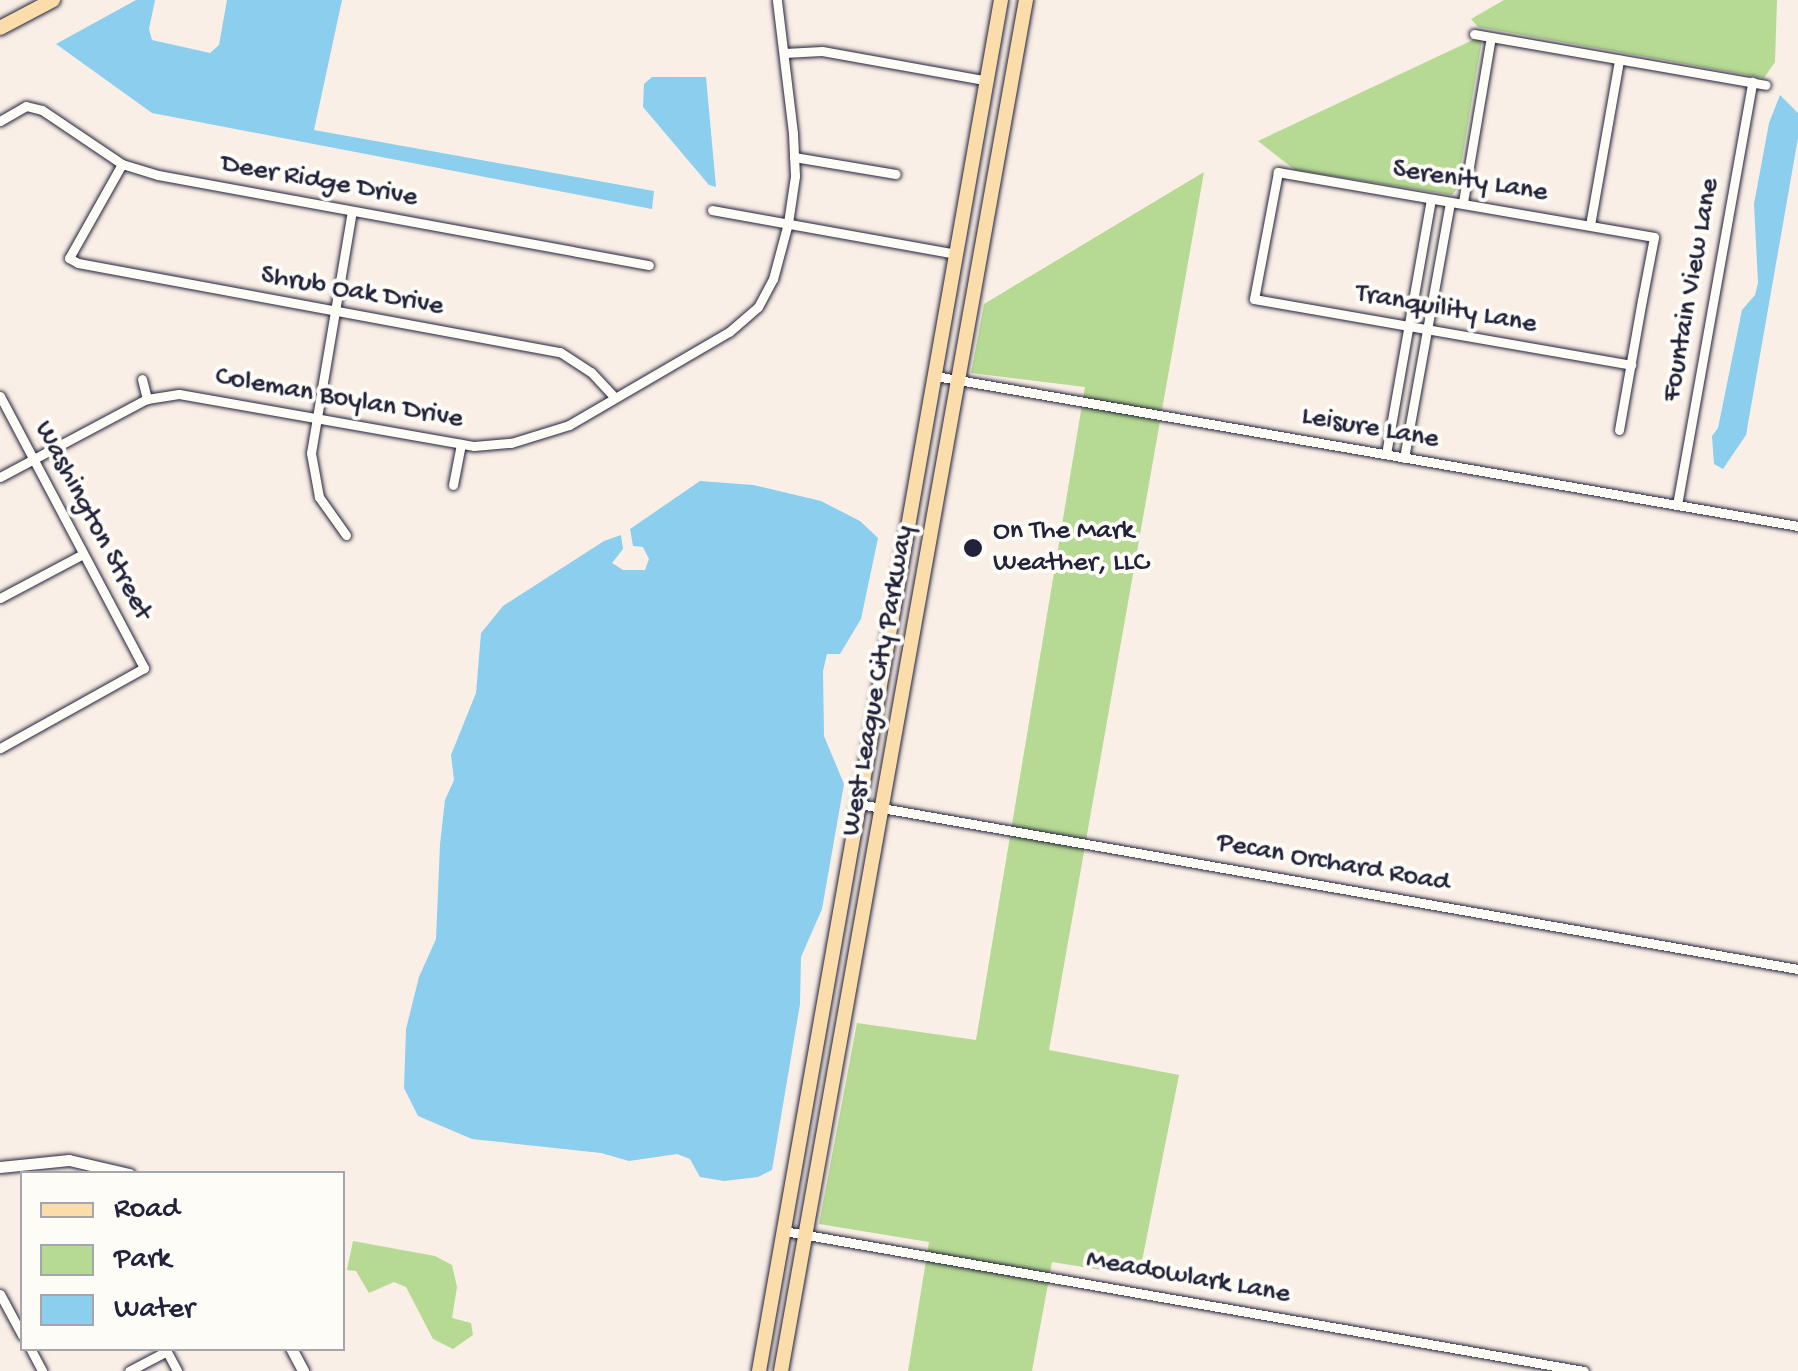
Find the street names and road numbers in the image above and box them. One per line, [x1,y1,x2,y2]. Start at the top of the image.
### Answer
street label: Deer Ridge Drive [218,148,420,216]
street label: Serenity Lane [1390,153,1550,211]
street label: Fountain View Lane [1656,176,1728,404]
street label: Shrub Oak Drive [258,259,446,325]
street label: Tranquility Lane [1353,278,1539,342]
street label: Coleman Boylan Drive [212,361,466,437]
street label: Leisure Lane [1299,400,1441,458]
street label: Washington Street [25,416,159,626]
street label: West League City Parkway [835,523,923,839]
street label: Pecan Orchard Road [1214,827,1452,901]
street label: Meadowlark Lane [1083,1244,1293,1312]

